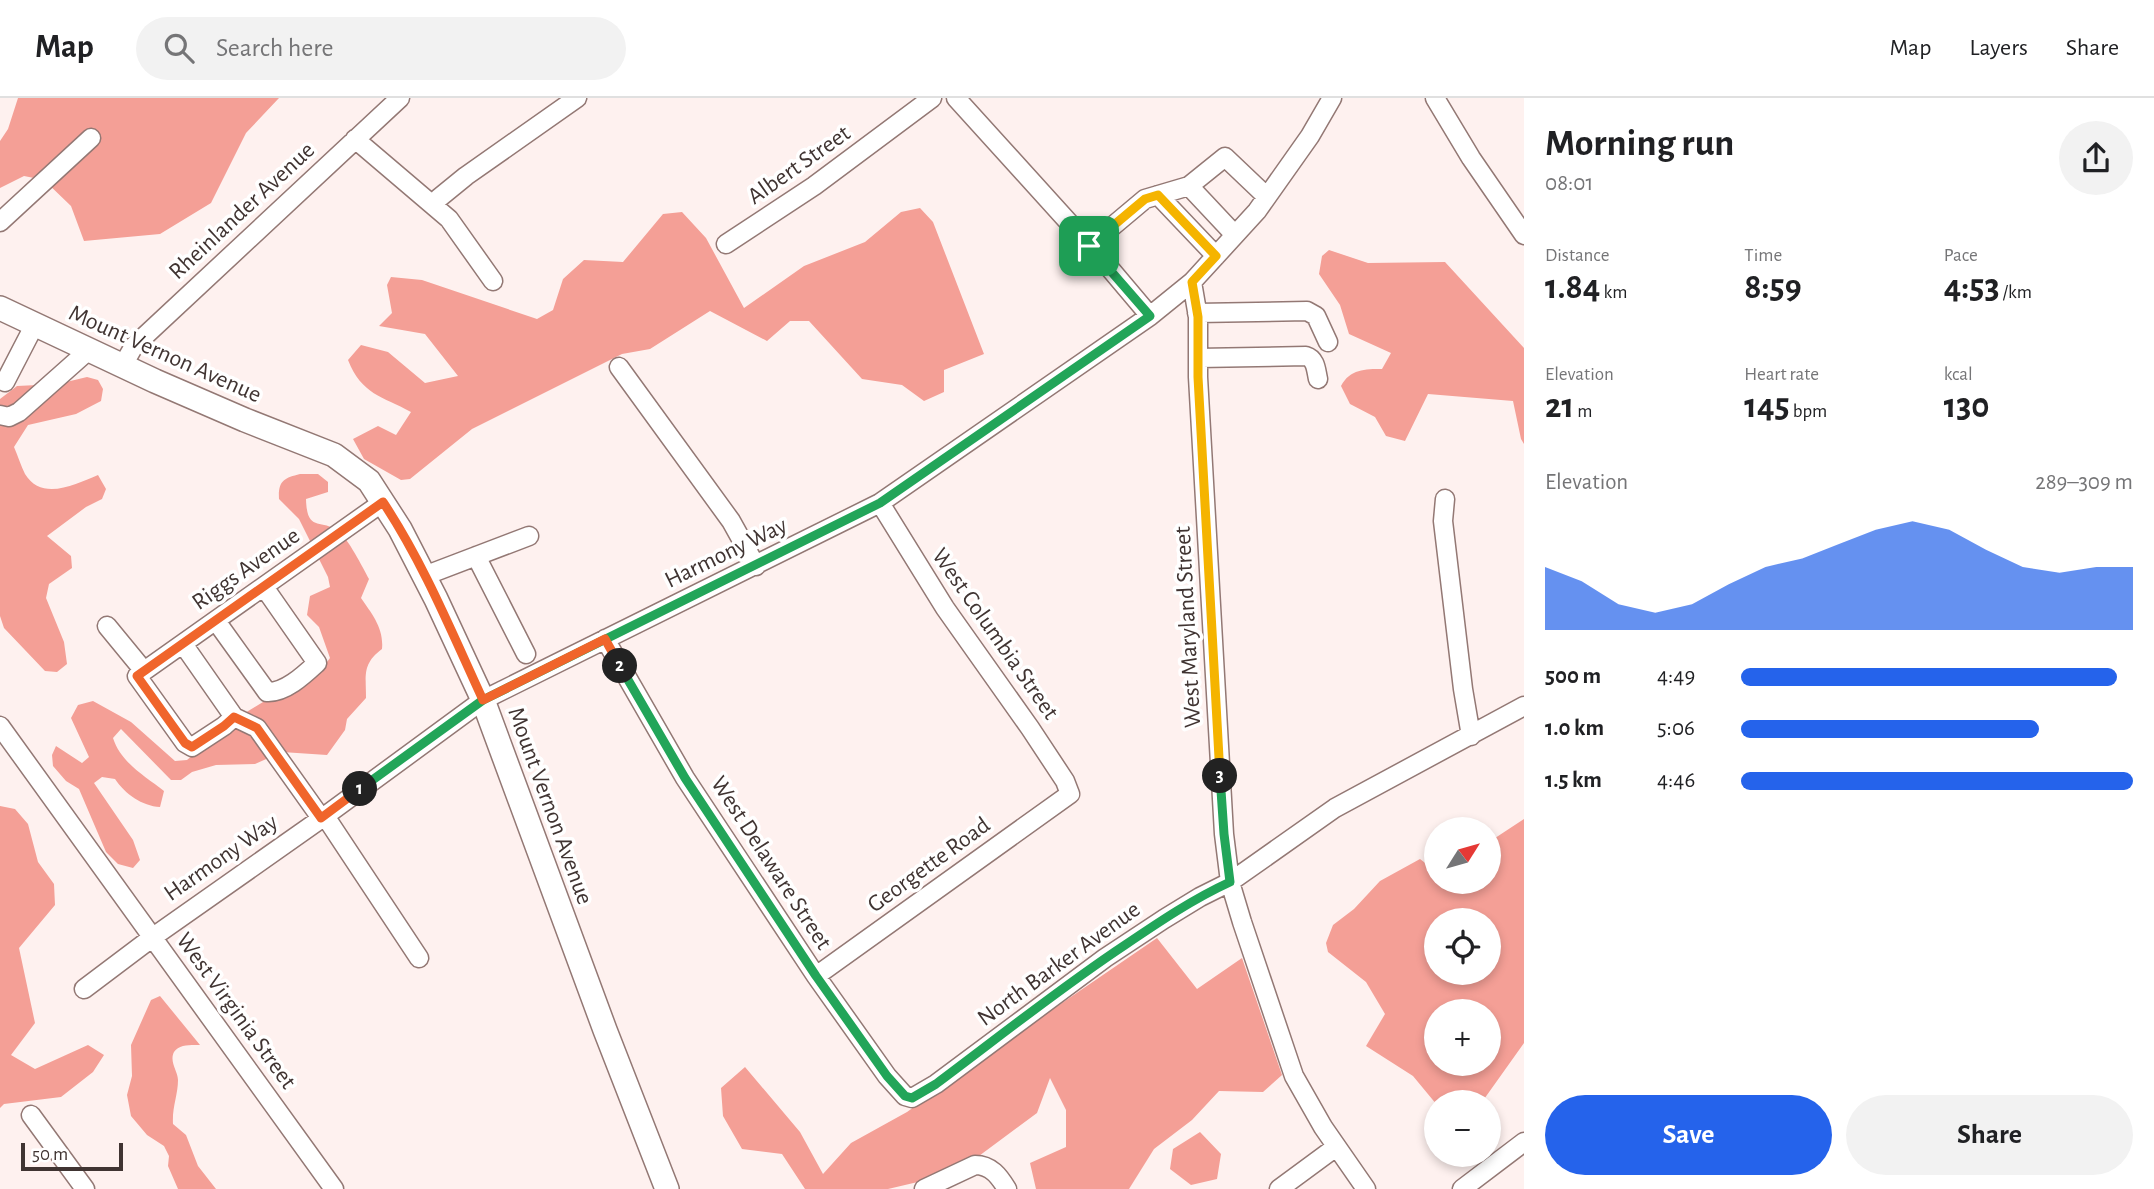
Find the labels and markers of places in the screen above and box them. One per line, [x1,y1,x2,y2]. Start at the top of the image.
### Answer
pin [1059,216,1119,276]
pin: 2 [602,648,638,684]
pin: 3 [1202,758,1238,794]
pin: 1 [342,772,378,806]

